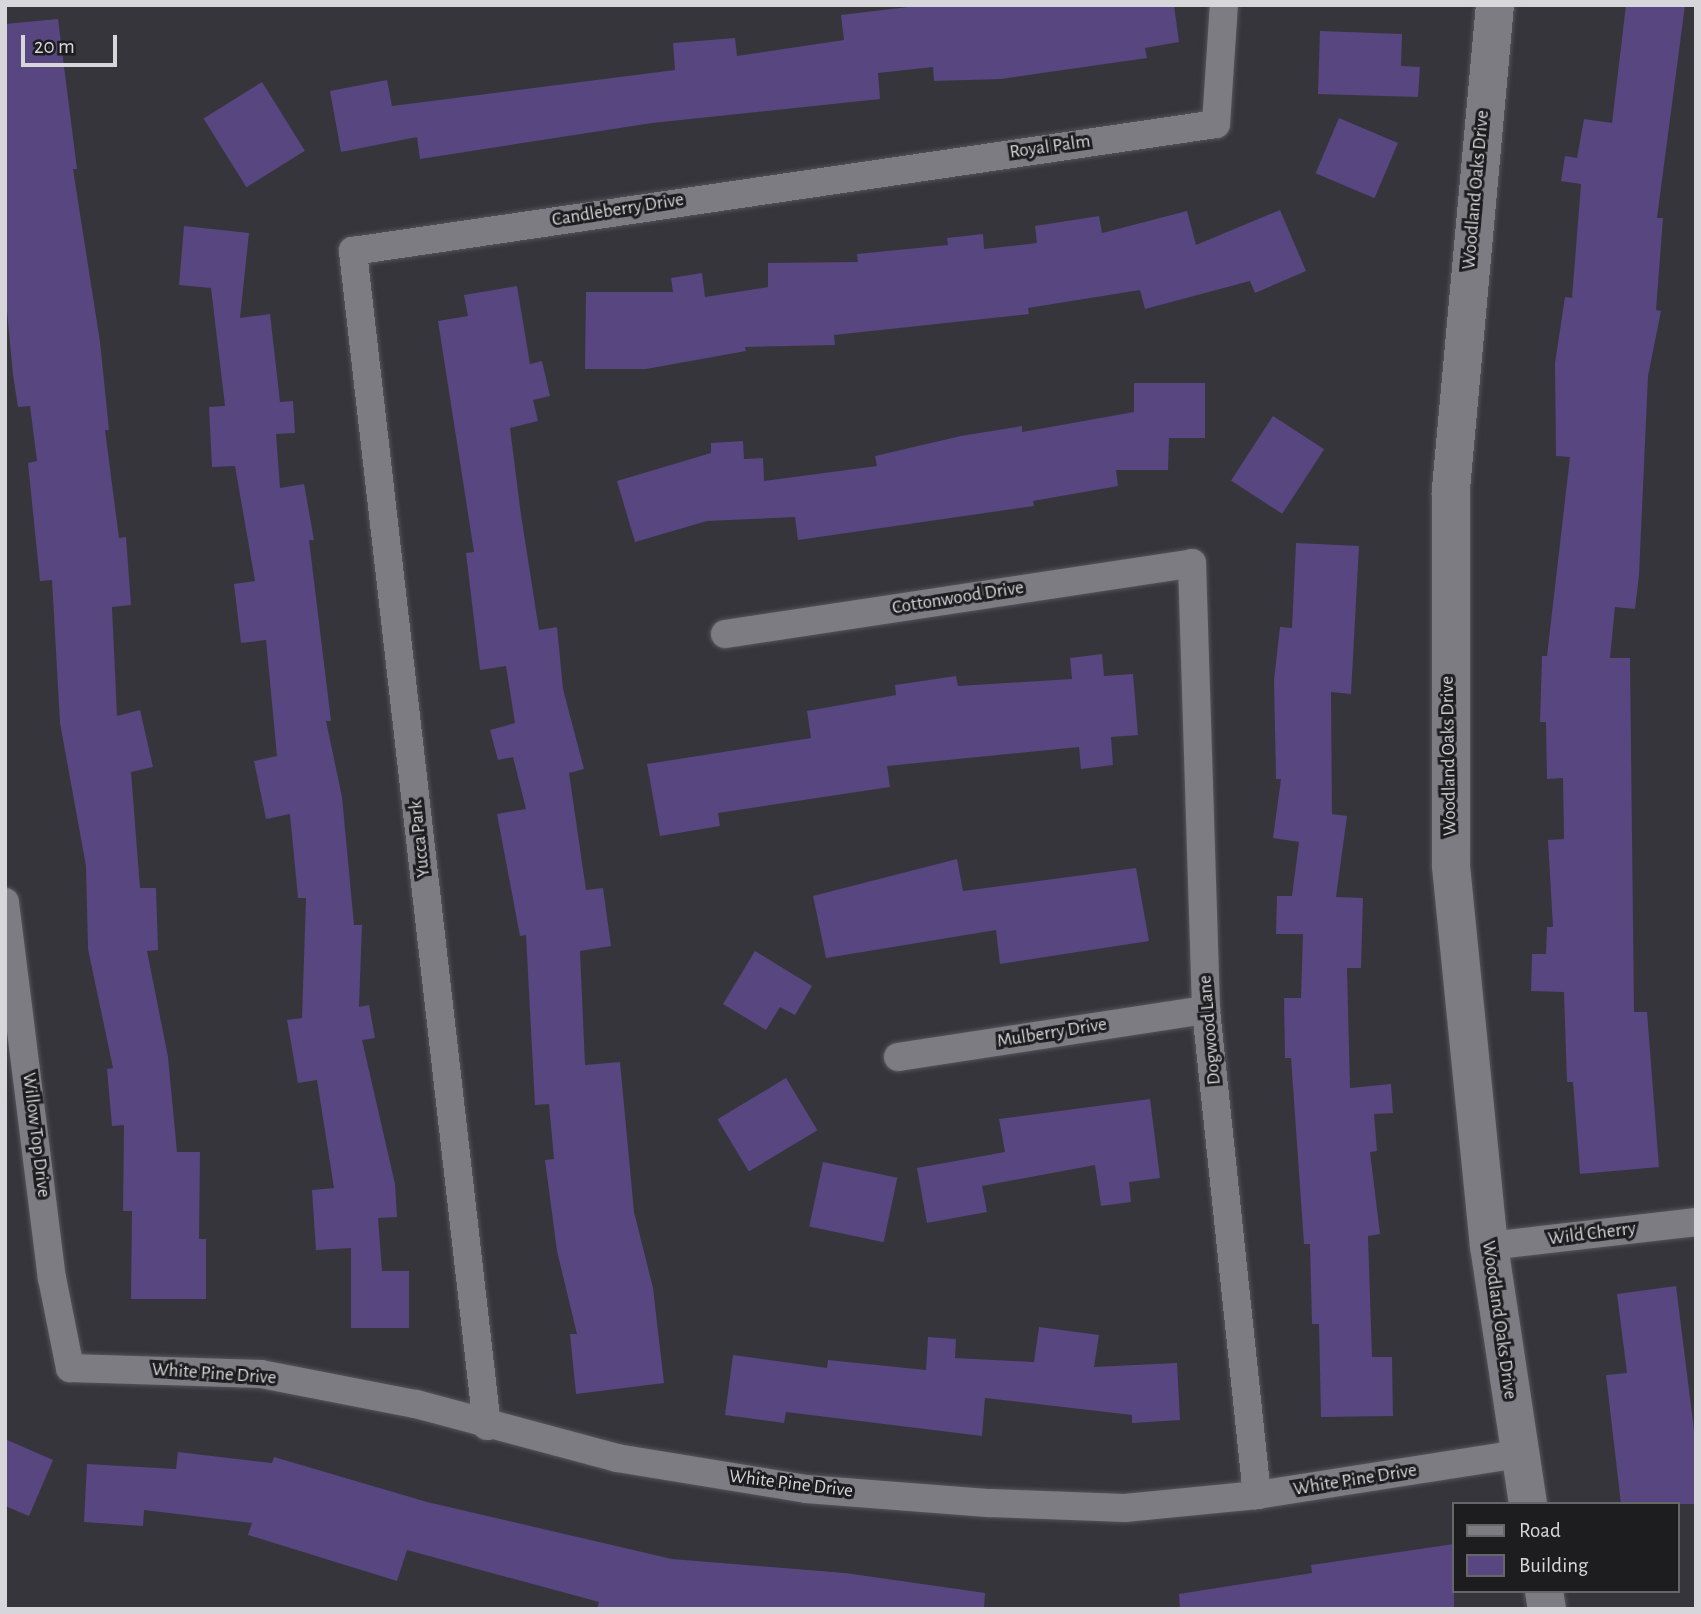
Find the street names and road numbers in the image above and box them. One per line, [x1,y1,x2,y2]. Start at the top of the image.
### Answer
street label: Woodland Oaks Drive [1458,109,1494,271]
street label: Royal Palm [1008,130,1092,164]
street label: Candleberry Drive [550,188,686,232]
street label: Cottonwood Drive [891,576,1025,620]
street label: Woodland Oaks Drive [1436,676,1462,836]
street label: Yucca Park [405,799,435,879]
street label: Dogwood Lane [1194,974,1226,1086]
street label: Mulberry Drive [996,1013,1108,1053]
street label: Willow Top Drive [17,1071,55,1199]
street label: Wild Cherry [1547,1217,1637,1251]
street label: Woodland Oaks Drive [1477,1239,1521,1401]
street label: White Pine Drive [151,1358,277,1390]
street label: White Pine Drive [1292,1459,1418,1501]
street label: White Pine Drive [728,1465,854,1503]

